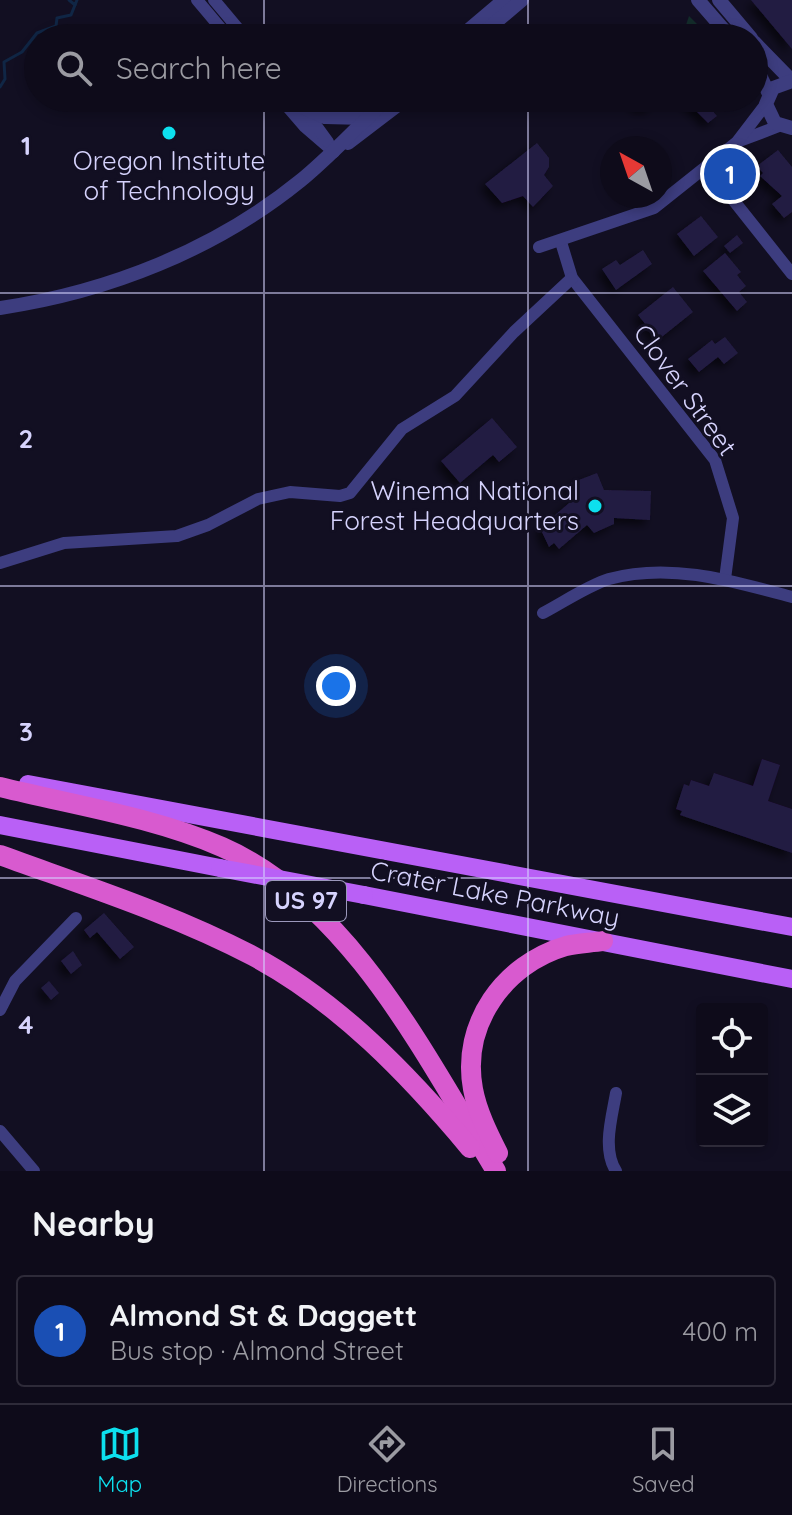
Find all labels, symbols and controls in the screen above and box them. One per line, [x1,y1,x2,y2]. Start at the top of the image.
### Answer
search box [24,24,768,112]
icon: search [52,46,96,90]
text: Search here [116,49,282,87]
marker: Oregon Institute of Technology [160,124,178,142]
text: 1 [21,129,31,162]
north arrow [600,136,672,208]
place label: Oregon Institute of Technology [73,144,265,207]
pin: 1 [704,144,756,204]
street label: Clover Street [627,317,744,462]
text: 2 [19,422,33,455]
place label: Winema National Forest Headquarters [330,474,579,537]
marker: Winema National Forest Headquarters [586,497,604,515]
your location [316,666,356,706]
text: 3 [19,715,33,748]
street label: Crater Lake Parkway [368,853,622,934]
road number: US 97 [266,881,346,921]
map controls [696,1003,768,1147]
button: locate [696,1003,768,1075]
text: 4 [18,1008,34,1041]
button: layers [696,1075,768,1147]
text: Nearby [32,1202,155,1245]
text: Almond St & Daggett [110,1296,417,1334]
text: 1 [55,1315,65,1348]
text: 400 m [683,1315,758,1348]
text: Bus stop · Almond Street [110,1334,404,1367]
tab: Map [97,1422,142,1498]
tab: Directions [337,1422,437,1498]
tab: Saved [632,1422,695,1498]

